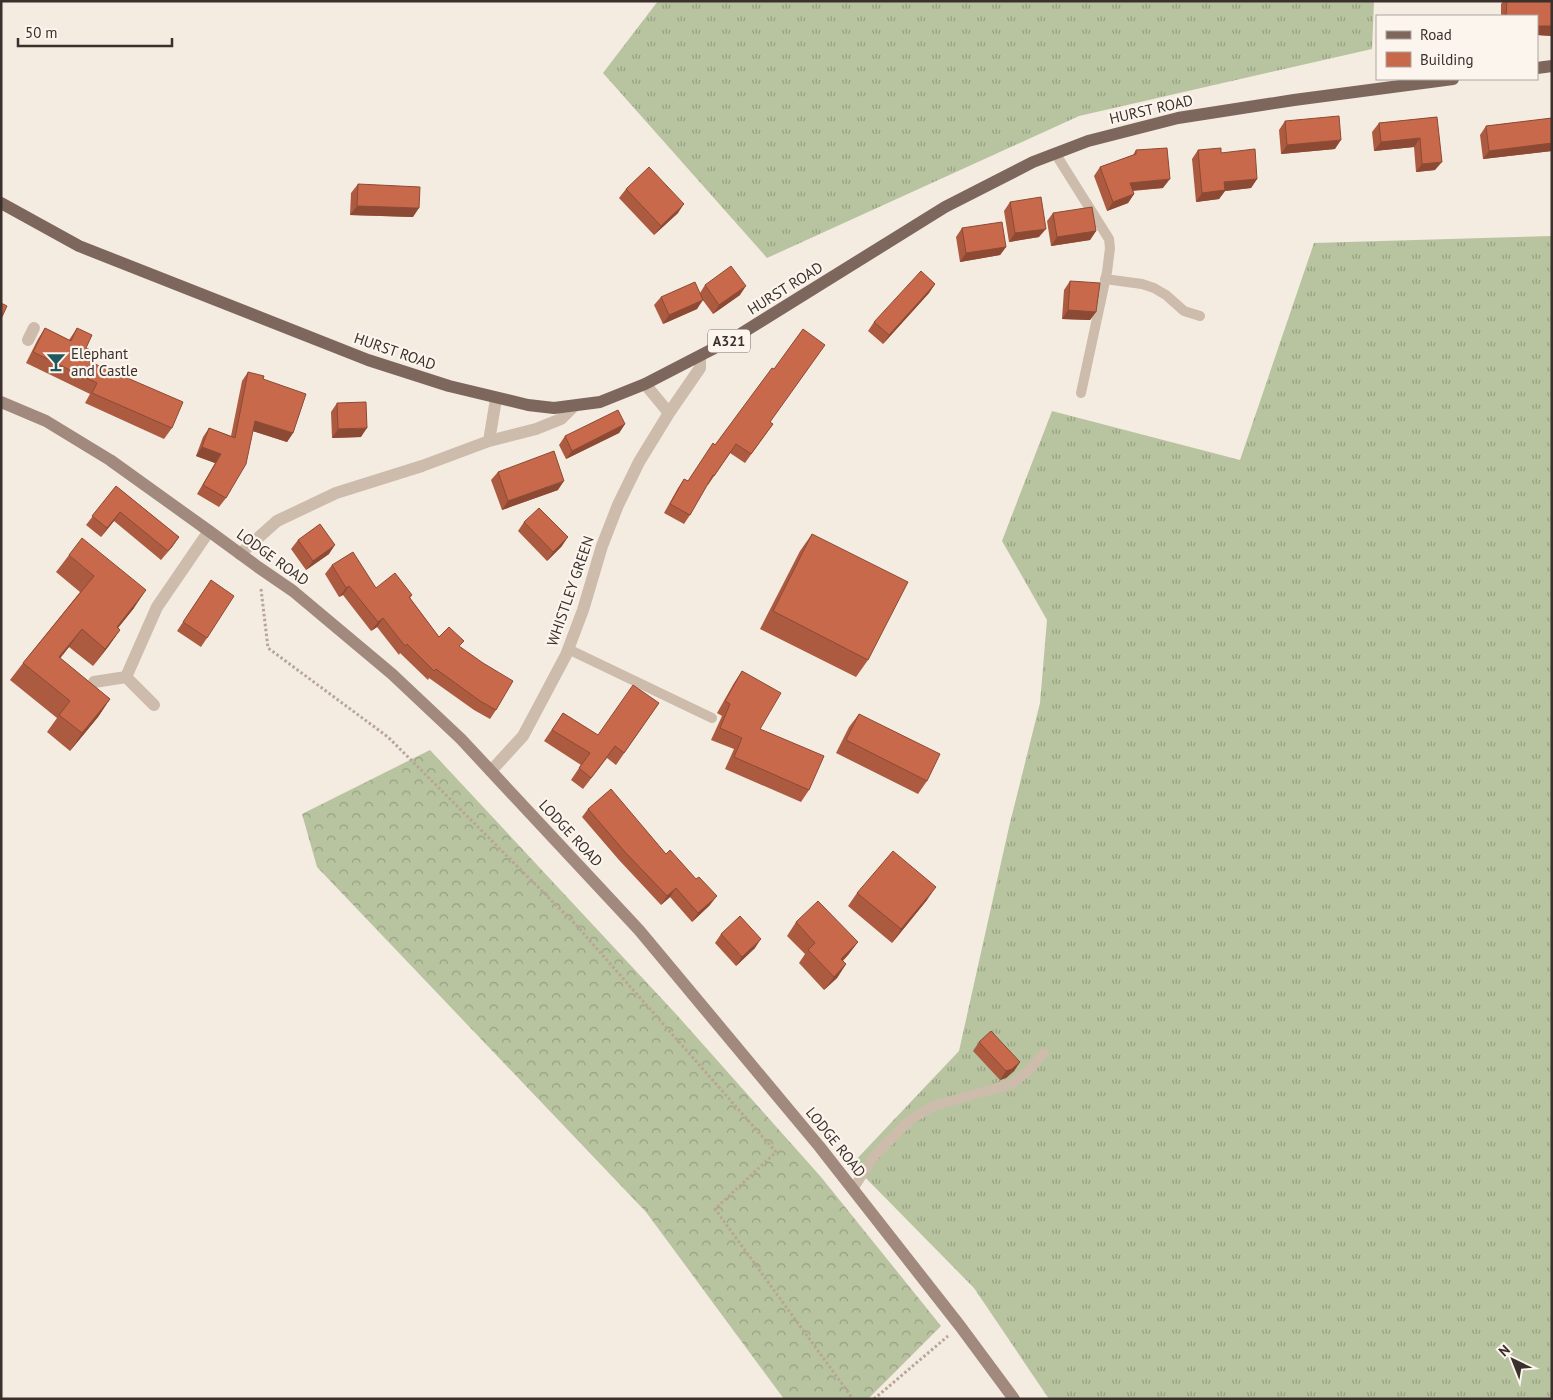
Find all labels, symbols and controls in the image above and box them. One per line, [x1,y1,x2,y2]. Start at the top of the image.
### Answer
scale bar [18,15,171,47]
legend [1376,15,1538,80]
text: 50 m [25,23,58,42]
text: Road [1420,25,1452,44]
text: Building [1420,50,1474,69]
street label: HURST ROAD [1107,90,1195,128]
street label: HURST ROAD [744,257,826,319]
street label: HURST ROAD [352,328,438,374]
road number: A321 [708,330,750,352]
place label: Elephant and Castle [71,344,138,380]
bar icon: Elephant and Castle [45,351,67,373]
street label: LODGE ROAD [233,524,313,590]
street label: WHISTLEY GREEN [542,533,598,649]
street label: LODGE ROAD [535,796,607,870]
street label: LODGE ROAD [802,1103,870,1181]
north arrow [1488,1335,1538,1385]
text: N [1495,1341,1514,1360]

